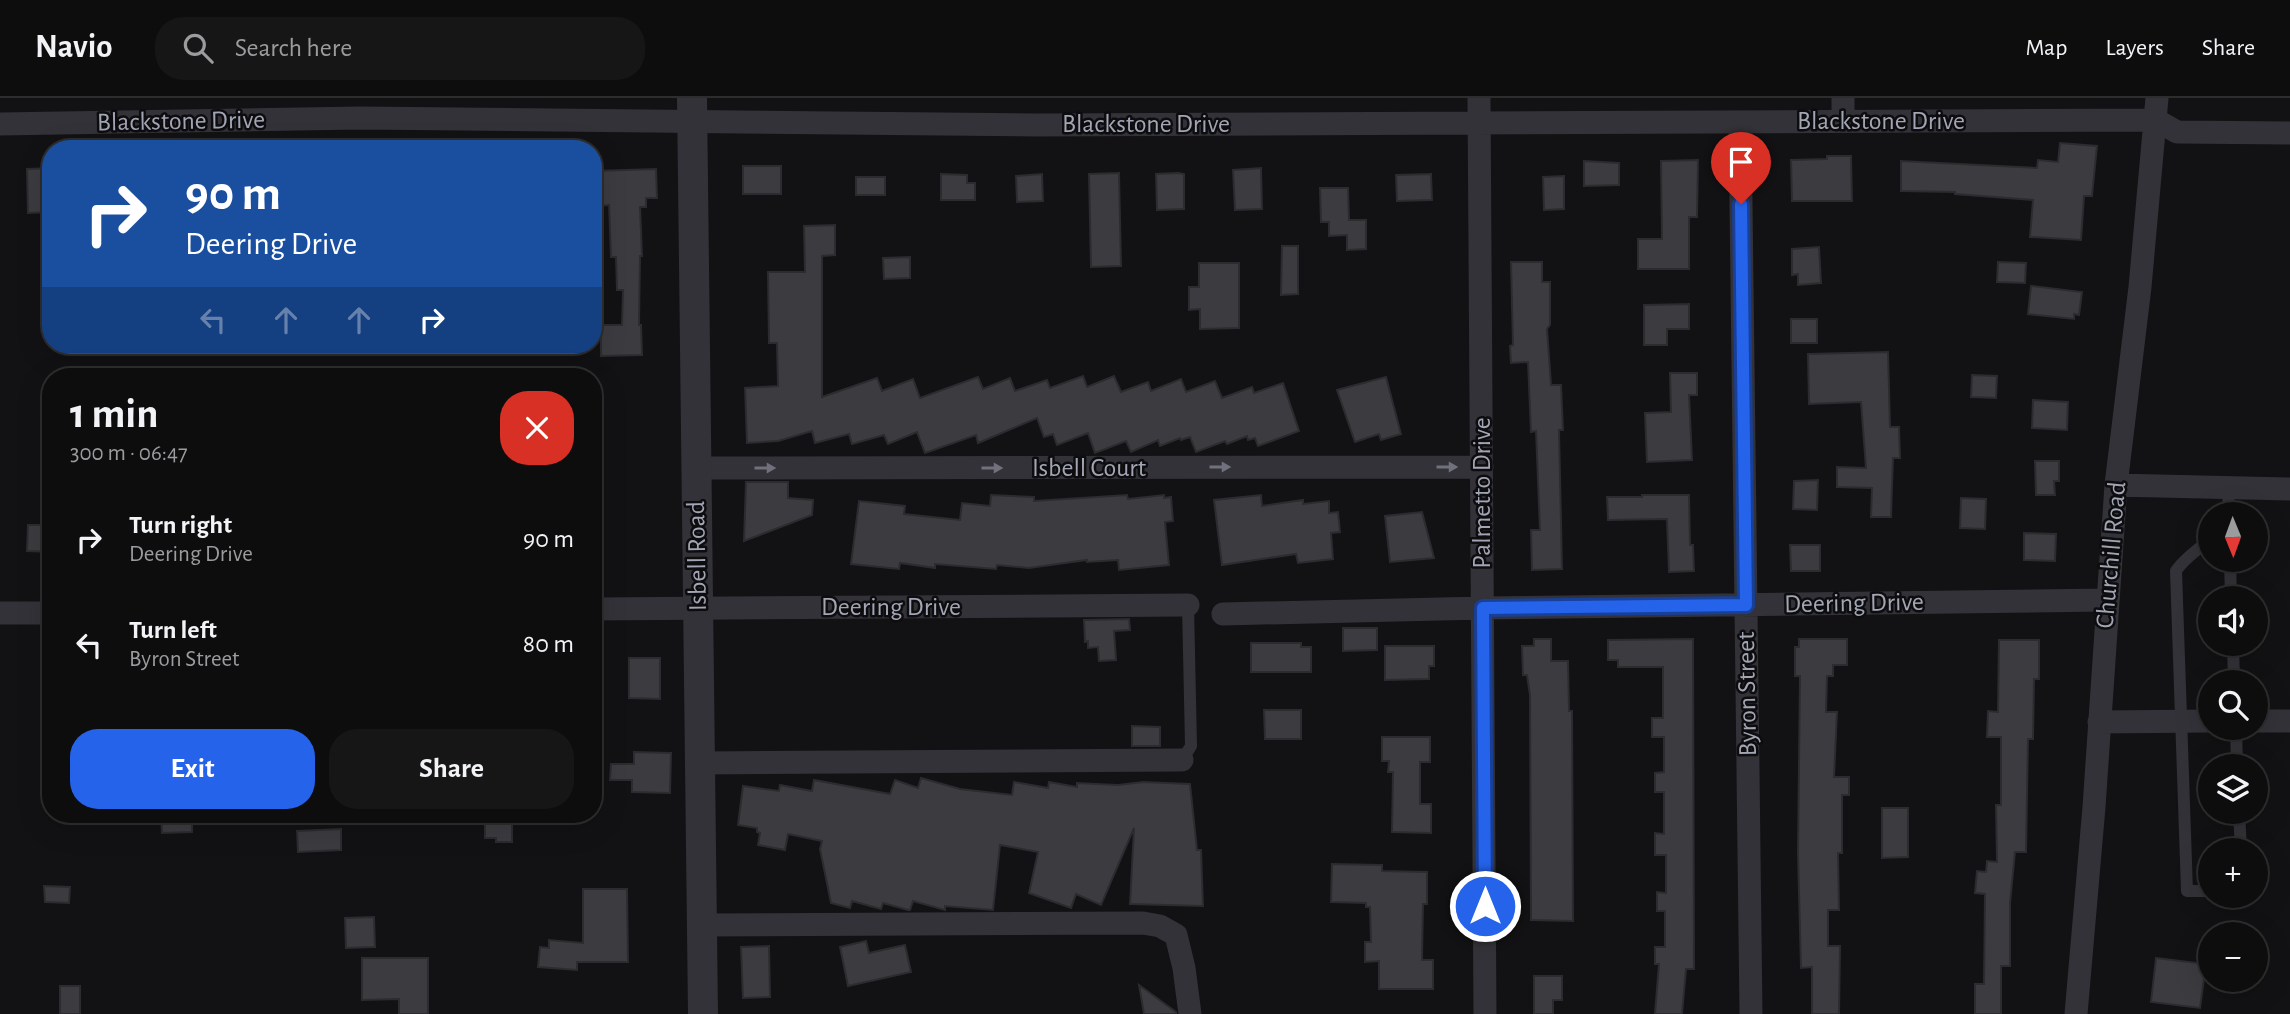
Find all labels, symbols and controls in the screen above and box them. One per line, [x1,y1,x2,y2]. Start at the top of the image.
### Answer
search box [155,17,645,80]
icon: search [179,29,217,67]
text: Navio [35,31,113,64]
text: Search here [235,35,352,61]
text: Map [2025,36,2067,60]
text: Layers [2105,36,2164,60]
text: Share [2202,36,2255,60]
street label: Blackstone Drive [97,107,265,135]
street label: Blackstone Drive [1797,108,1965,134]
street label: Blackstone Drive [1062,111,1230,137]
pin [1711,132,1771,204]
icon: arrive [1722,143,1760,181]
icon: right [70,168,161,259]
text: 90 m [185,170,281,219]
text: Deering Drive [185,228,357,260]
icon: left [194,301,232,339]
icon: ahead [267,301,305,339]
icon: ahead [340,301,378,339]
icon: right [413,301,451,339]
button: close [500,391,574,465]
text: 1 min [70,393,159,435]
street label: Palmetto Drive [1469,417,1495,569]
text: 300 m · 06:47 [70,442,188,465]
street label: Isbell Court [1032,455,1146,481]
one-way arrow [1209,461,1231,473]
one-way arrow [1436,461,1458,473]
one-way arrow [754,462,776,474]
one-way arrow [981,462,1003,474]
street label: Churchill Road [2092,481,2130,629]
street label: Isbell Road [683,501,711,611]
north arrow [2198,502,2268,572]
map controls [2198,502,2268,992]
text: Turn right [129,512,232,538]
icon: right [70,521,108,559]
text: 90 m [523,526,574,552]
text: Deering Drive [129,543,253,566]
button: sound [2198,586,2268,656]
street label: Deering Drive [1784,589,1924,617]
street label: Deering Drive [821,594,961,620]
text: Turn left [129,617,217,643]
icon: left [70,626,108,664]
text: 80 m [523,631,574,657]
street label: Byron Street [1733,631,1761,757]
text: Byron Street [129,648,239,671]
button: search [2198,670,2268,740]
button: Exit [70,729,315,809]
button: Share [329,729,574,809]
button: layers [2198,754,2268,824]
button: + [2198,838,2268,908]
position arrow [1448,869,1522,943]
button: − [2198,922,2268,992]

